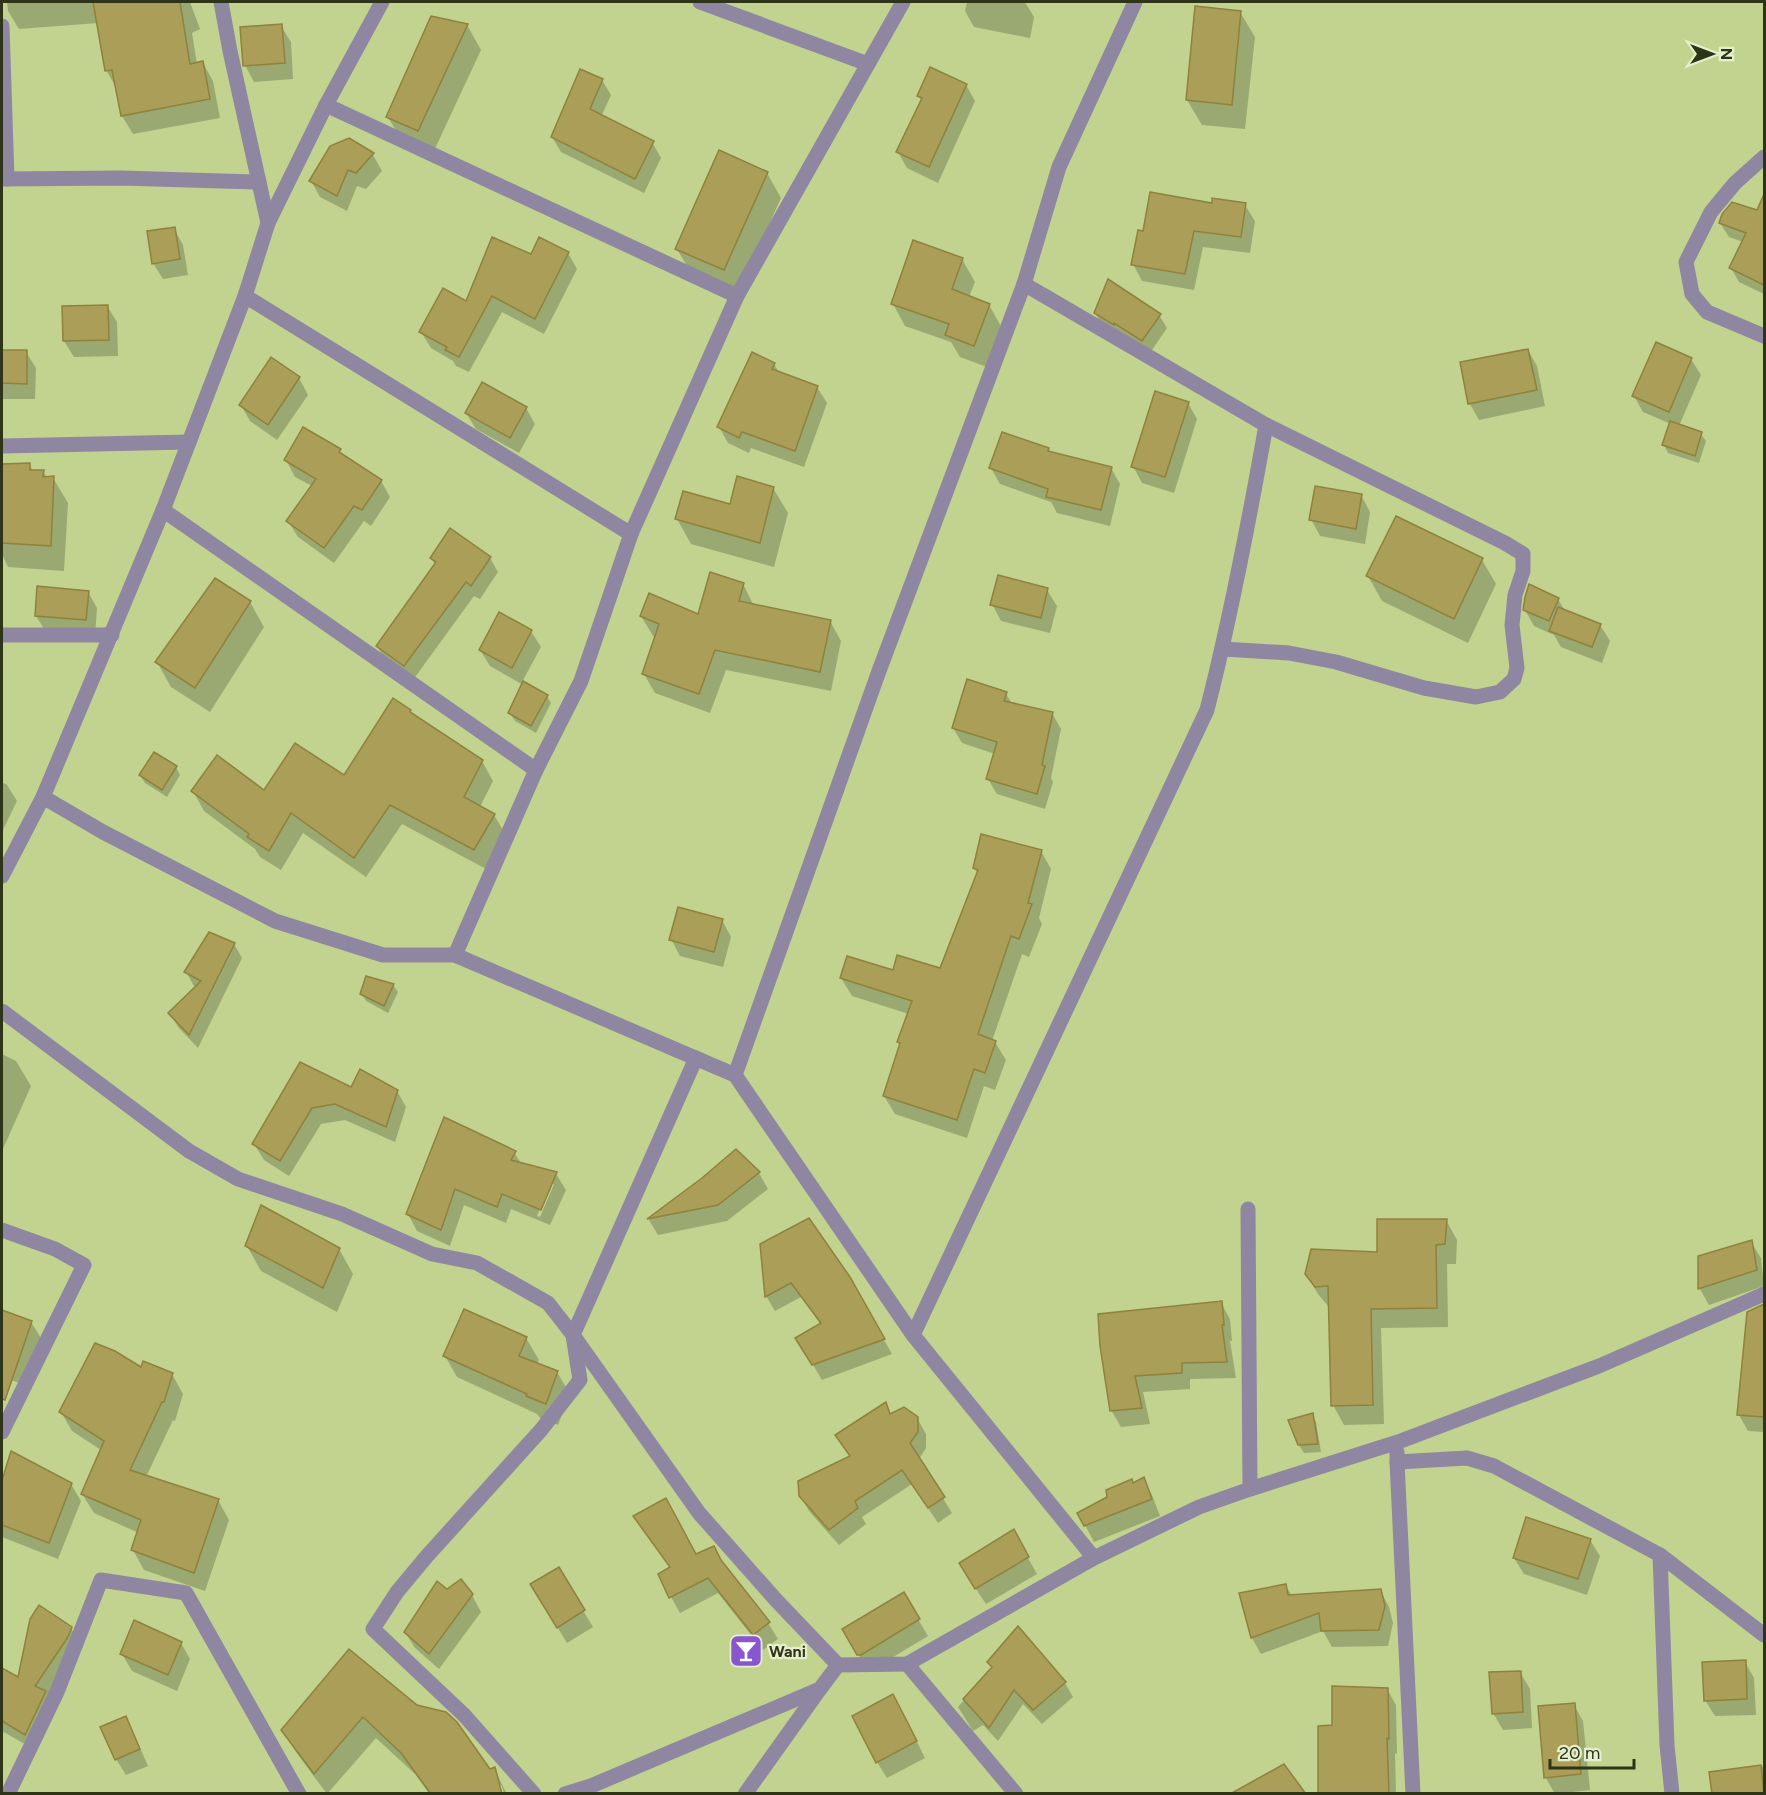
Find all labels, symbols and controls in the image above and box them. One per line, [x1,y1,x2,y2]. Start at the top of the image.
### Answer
north arrow [1682,24,1742,84]
text: N [1717,48,1736,60]
bar icon: Wani [728,1633,764,1669]
place label: Wani [769,1642,806,1661]
scale bar [1550,1732,1634,1770]
text: 20 m [1559,1742,1600,1764]

